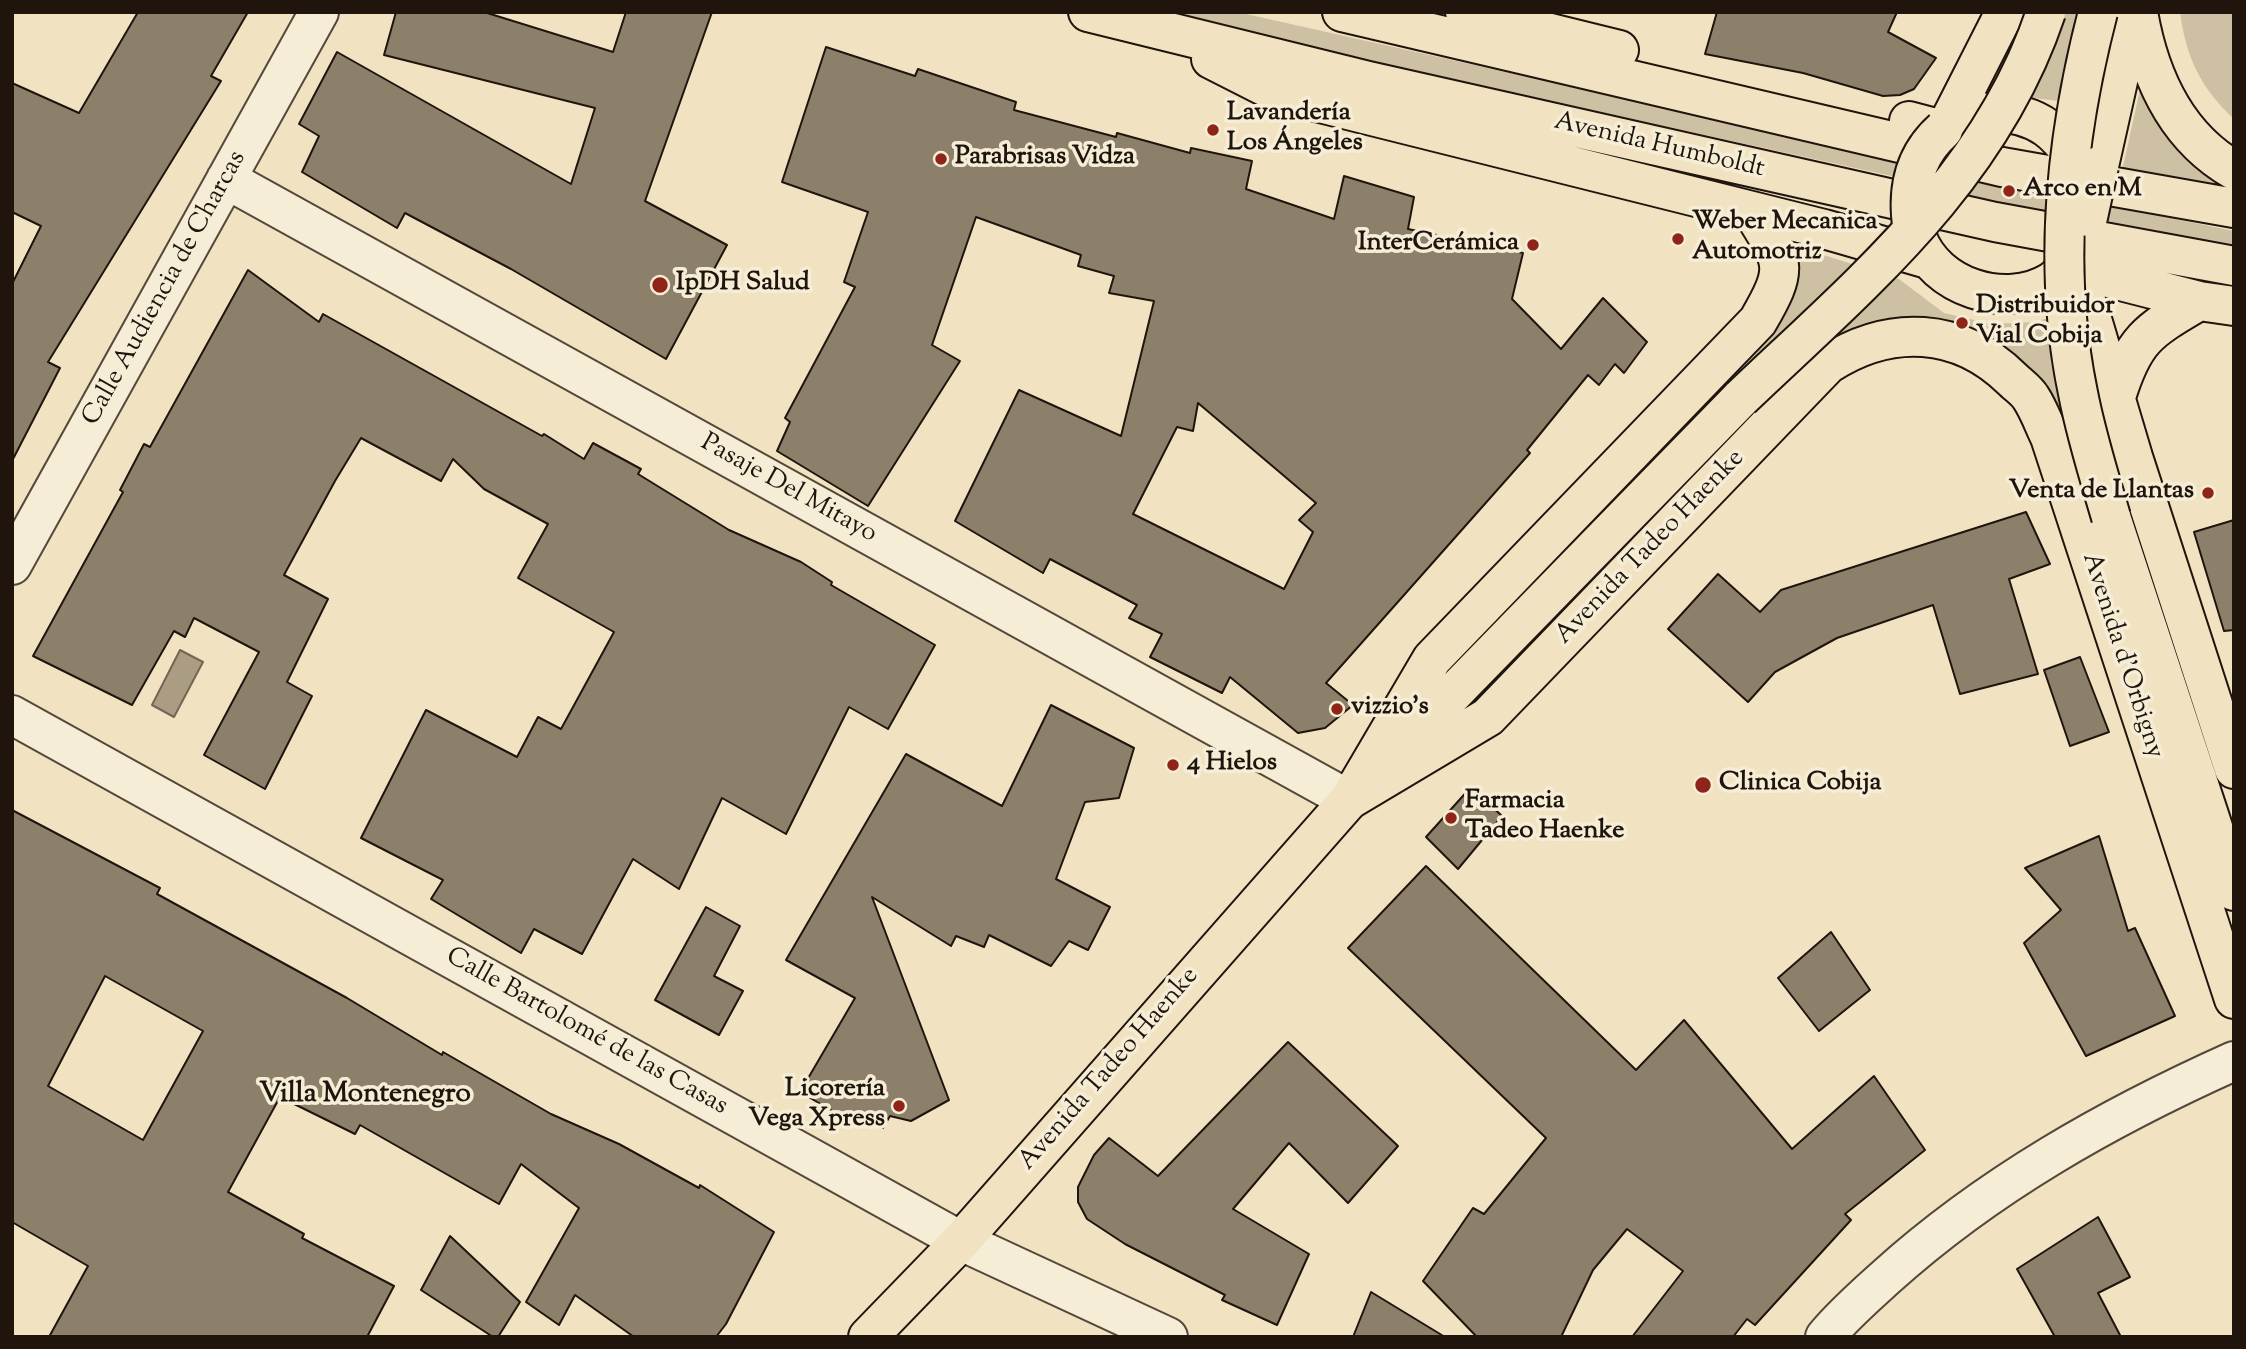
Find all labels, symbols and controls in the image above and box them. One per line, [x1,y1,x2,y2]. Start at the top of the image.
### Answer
place label: Lavandería Los Ángeles [1227,99,1363,160]
street label: Avenida Humboldt [1551,108,1767,186]
marker: Lavandería Los Ángeles [1205,122,1221,138]
place label: Parabrisas Vidza [955,143,1135,175]
street label: Calle Audiencia de Charcas [77,146,255,432]
marker: Parabrisas Vidza [933,151,949,167]
place label: Arco en M [2023,175,2142,207]
marker: Arco en M [2001,183,2017,199]
place label: Weber Mecanica Automotriz [1692,208,1878,270]
place label: InterCerámica [1358,229,1519,261]
marker: Weber Mecanica Automotriz [1670,231,1686,247]
marker: InterCerámica [1525,237,1541,253]
place label: IpDH Salud [676,269,810,301]
marker: IpDH Salud [650,275,670,295]
place label: Distribuidor Vial Cobija [1976,292,2115,354]
marker: Distribuidor Vial Cobija [1954,315,1970,331]
street label: Pasaje Del Mitayo [694,429,882,551]
street label: Avenida Tadeo Haenke [1550,444,1752,652]
place label: Venta de Llantas [2009,477,2194,509]
marker: Venta de Llantas [2200,485,2216,501]
street label: Avenida d'Orbigny [2073,549,2169,763]
place label: vizzio's [1351,693,1429,725]
marker: vizzio's [1329,701,1345,717]
place label: 4 Hielos [1187,749,1277,781]
marker: 4 Hielos [1165,757,1181,773]
place label: Clinica Cobija [1719,769,1881,801]
marker: Clinica Cobija [1693,775,1713,795]
place label: Farmacia Tadeo Haenke [1465,787,1624,848]
marker: Farmacia Tadeo Haenke [1443,810,1459,826]
street label: Calle Bartolomé de las Casas [440,942,732,1124]
street label: Avenida Tadeo Haenke [1013,962,1207,1178]
place label: Licorería Vega Xpress [748,1075,885,1136]
district label: Villa Montenegro [259,1079,471,1113]
marker: Licorería Vega Xpress [891,1098,907,1114]

